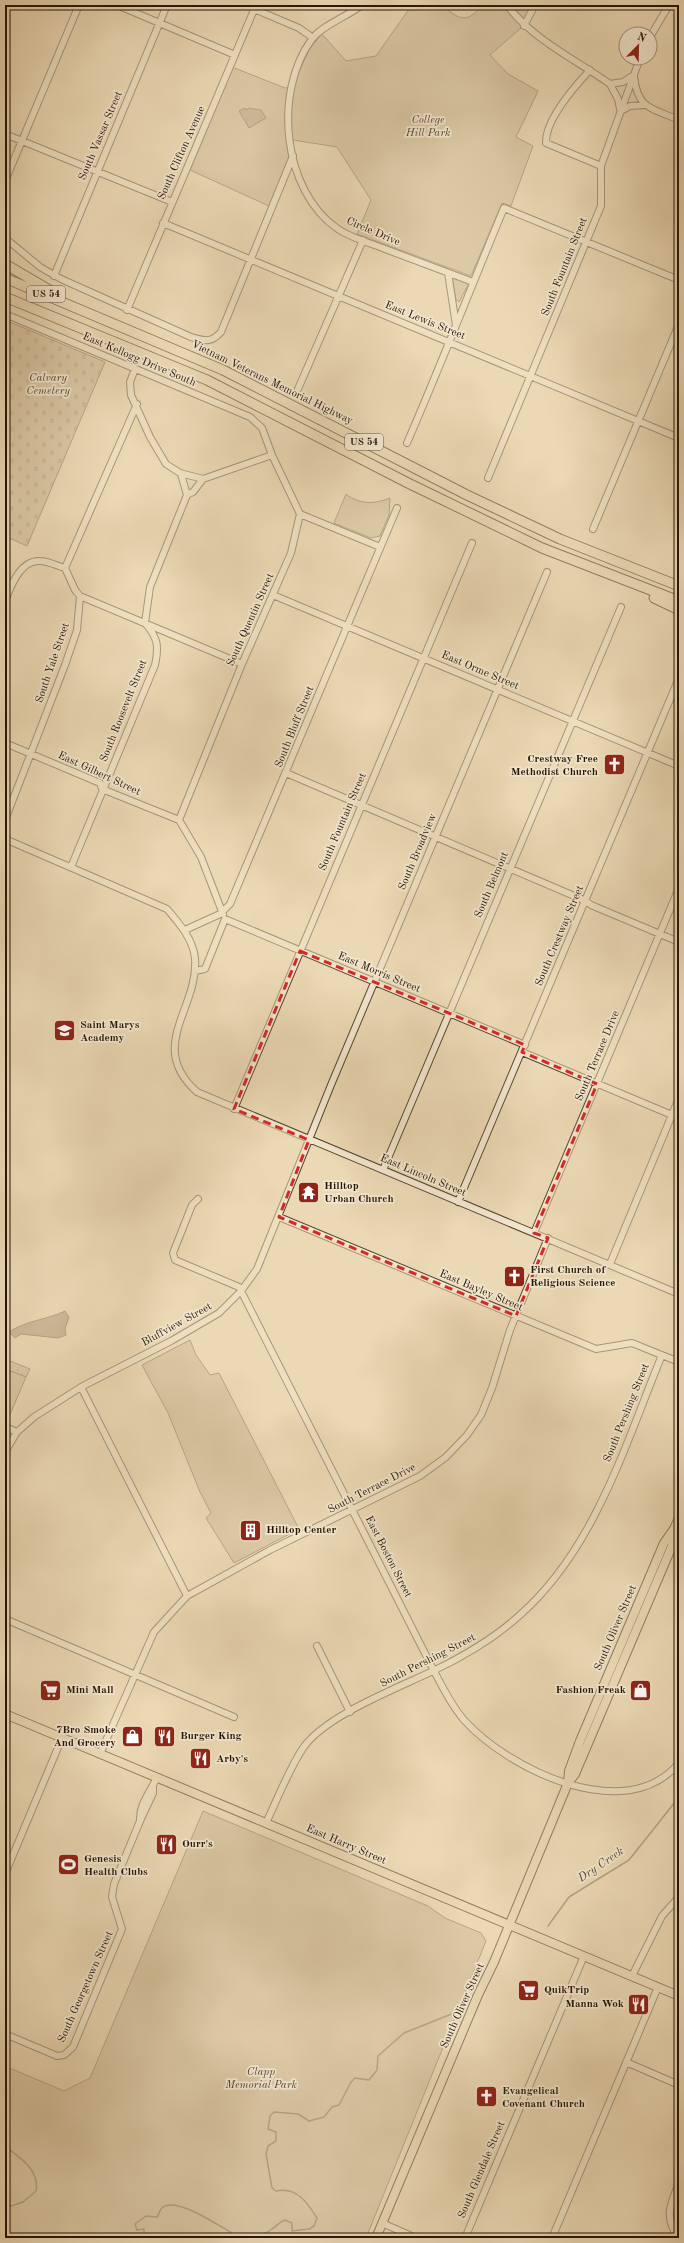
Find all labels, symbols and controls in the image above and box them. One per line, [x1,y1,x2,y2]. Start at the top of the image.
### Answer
north arrow [618,26,658,66]
text: N [635,31,648,45]
street label: South Vassar Street [77,90,125,182]
street label: South Clifton Avenue [156,105,208,201]
park label: College Hill Park [405,115,451,139]
street label: Circle Drive [345,216,401,248]
street label: South Fountain Street [540,216,590,318]
road number: US 54 [27,286,65,302]
street label: East Lewis Street [383,300,467,342]
street label: East Kellogg Drive South [81,331,197,389]
street label: Vietnam Veterans Memorial Highway [189,339,355,427]
park label: Calvary Cemetery [26,373,70,397]
road number: US 54 [345,434,383,450]
street label: South Quentin Street [226,572,277,668]
street label: South Yale Street [34,621,72,705]
street label: East Orme Street [440,650,520,692]
street label: South Roosevelt Street [98,658,150,764]
street label: South Bluff Street [274,684,316,769]
street label: East Gilbert Street [56,750,142,798]
church icon: Crestway Free Methodist Church [601,752,627,778]
place label: Crestway Free Methodist Church [511,754,598,778]
street label: South Fountain Street [317,771,369,873]
street label: South Broadview [397,812,439,892]
street label: South Belmont [473,850,511,920]
street label: South Crestway Street [534,884,586,988]
street label: East Morris Street [336,951,422,995]
street label: South Terrace Drive [574,1009,622,1103]
school or university icon: Saint Marys Academy [51,1018,77,1044]
place label: Saint Marys Academy [80,1020,140,1044]
street label: East Lincoln Street [378,1153,468,1199]
temple icon: Hilltop Urban Church [296,1179,322,1205]
place label: Hilltop Urban Church [324,1181,394,1205]
church icon: First Church of Religious Science [502,1263,528,1289]
place label: First Church of Religious Science [530,1265,616,1289]
street label: East Bayley Street [438,1268,524,1314]
street label: Bluffview Street [140,1301,214,1349]
street label: South Pershing Street [602,1362,652,1464]
street label: South Terrace Drive [326,1462,418,1516]
street label: East Boston Street [363,1514,413,1600]
building icon: Hilltop Center [238,1517,264,1543]
place label: Hilltop Center [266,1525,336,1536]
street label: South Oliver Street [593,1583,639,1672]
street label: South Pershing Street [379,1632,478,1690]
supermarket icon: Mini Mall [37,1677,63,1703]
shop icon: Fashion Freak [628,1677,654,1703]
place label: Mini Mall [66,1685,114,1696]
place label: Fashion Freak [555,1685,626,1696]
shop icon: 7Bro Smoke And Grocery [119,1723,145,1749]
restaurant icon: Burger King [152,1723,178,1749]
place label: 7Bro Smoke And Grocery [53,1725,116,1749]
place label: Burger King [180,1731,242,1742]
restaurant icon: Arby's [187,1746,213,1772]
place label: Arby's [216,1754,248,1765]
street label: East Harry Street [304,1823,388,1867]
restaurant icon: Ourr's [154,1831,180,1857]
place label: Ourr's [182,1839,213,1850]
water label: Dry Creek [575,1845,626,1885]
sports icon: Genesis Health Clubs [55,1852,81,1878]
place label: Genesis Health Clubs [84,1854,148,1878]
street label: South Georgetown Street [56,1929,116,2044]
street label: South Oliver Street [439,1962,487,2050]
supermarket icon: QuikTrip [516,1977,542,2003]
place label: QuikTrip [544,1985,589,1996]
restaurant icon: Manna Wok [626,1991,652,2017]
place label: Manna Wok [565,1999,624,2010]
park label: Clapp Memorial Park [224,2067,297,2091]
church icon: Evangelical Covenant Church [474,2084,500,2110]
place label: Evangelical Covenant Church [502,2086,585,2110]
street label: South Glendale Street [457,2120,508,2220]

